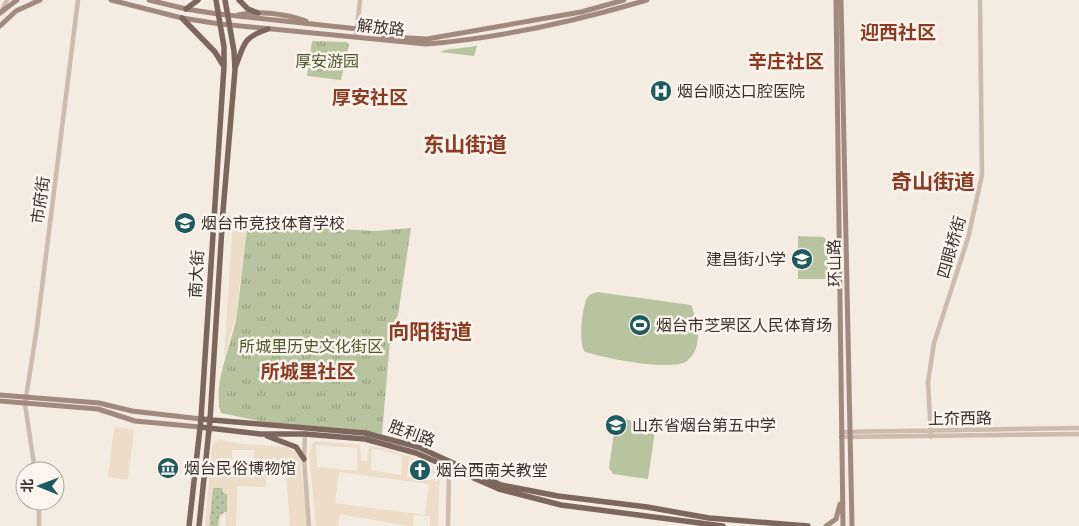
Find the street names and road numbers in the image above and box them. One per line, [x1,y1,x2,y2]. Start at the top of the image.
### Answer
street label: 解放路 [356,14,406,40]
street label: 市府街 [26,175,54,225]
street label: 四眼桥街 [932,213,970,281]
street label: 环山路 [823,239,845,287]
street label: 南大街 [184,249,208,299]
street label: 上夼西路 [928,406,992,430]
street label: 胜利路 [386,414,438,452]

